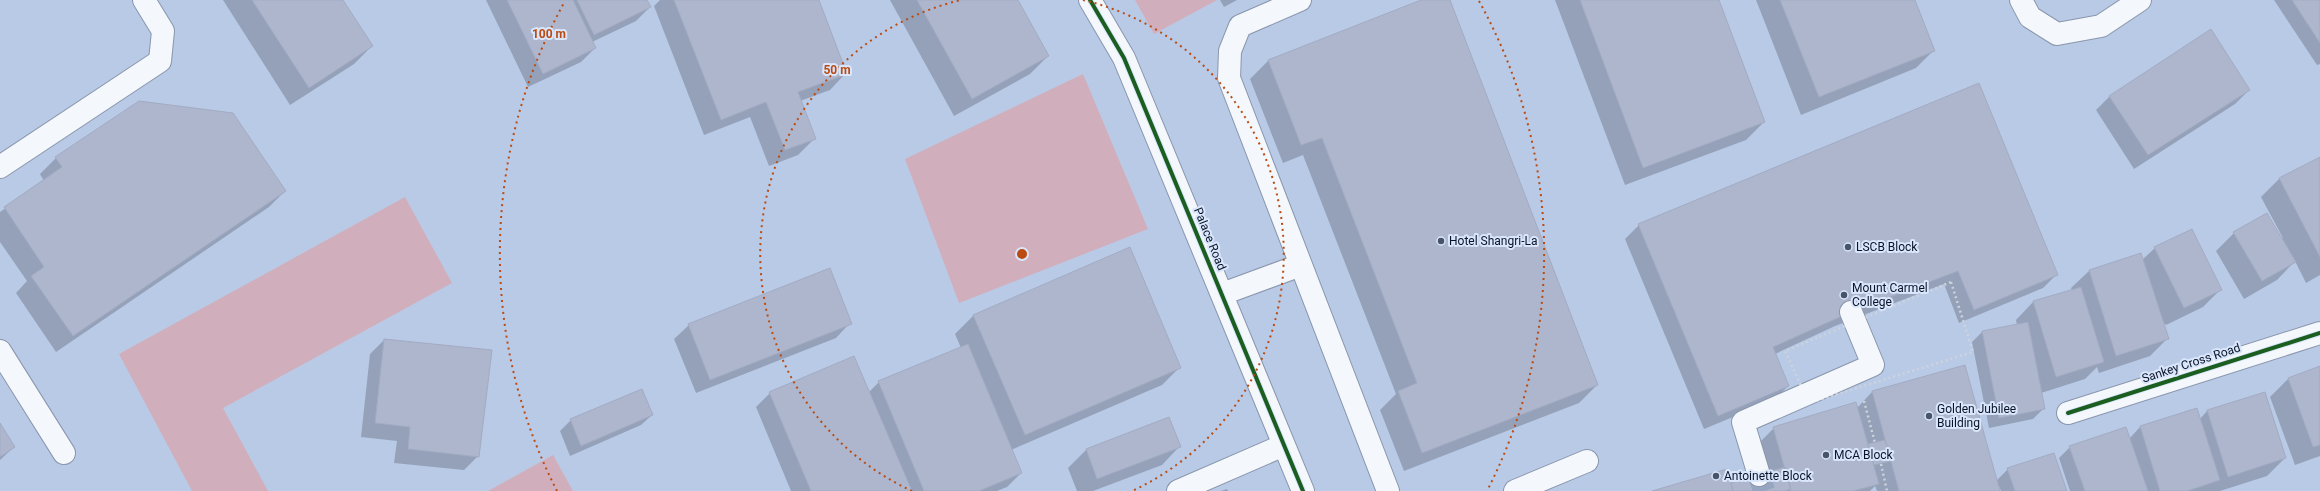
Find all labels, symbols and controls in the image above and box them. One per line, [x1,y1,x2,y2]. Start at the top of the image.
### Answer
text: 100 m [532,27,566,41]
text: 50 m [823,63,851,77]
street label: Palace Road [1191,205,1229,273]
place label: Hotel Shangri-La [1449,234,1538,248]
marker: Hotel Shangri-La [1436,236,1446,246]
place label: LSCB Block [1856,240,1918,254]
marker: LSCB Block [1843,242,1853,252]
centre of rings [1015,247,1029,261]
place label: Mount Carmel College [1852,281,1928,309]
marker: Mount Carmel College [1839,290,1849,300]
street label: Sankey Cross Road [2140,340,2242,386]
place label: Golden Jubilee Building [1937,402,2016,430]
marker: Golden Jubilee Building [1924,411,1934,421]
place label: MCA Block [1834,448,1894,462]
marker: MCA Block [1821,450,1831,460]
place label: Antoinette Block [1724,469,1813,483]
marker: Antoinette Block [1711,471,1721,481]

